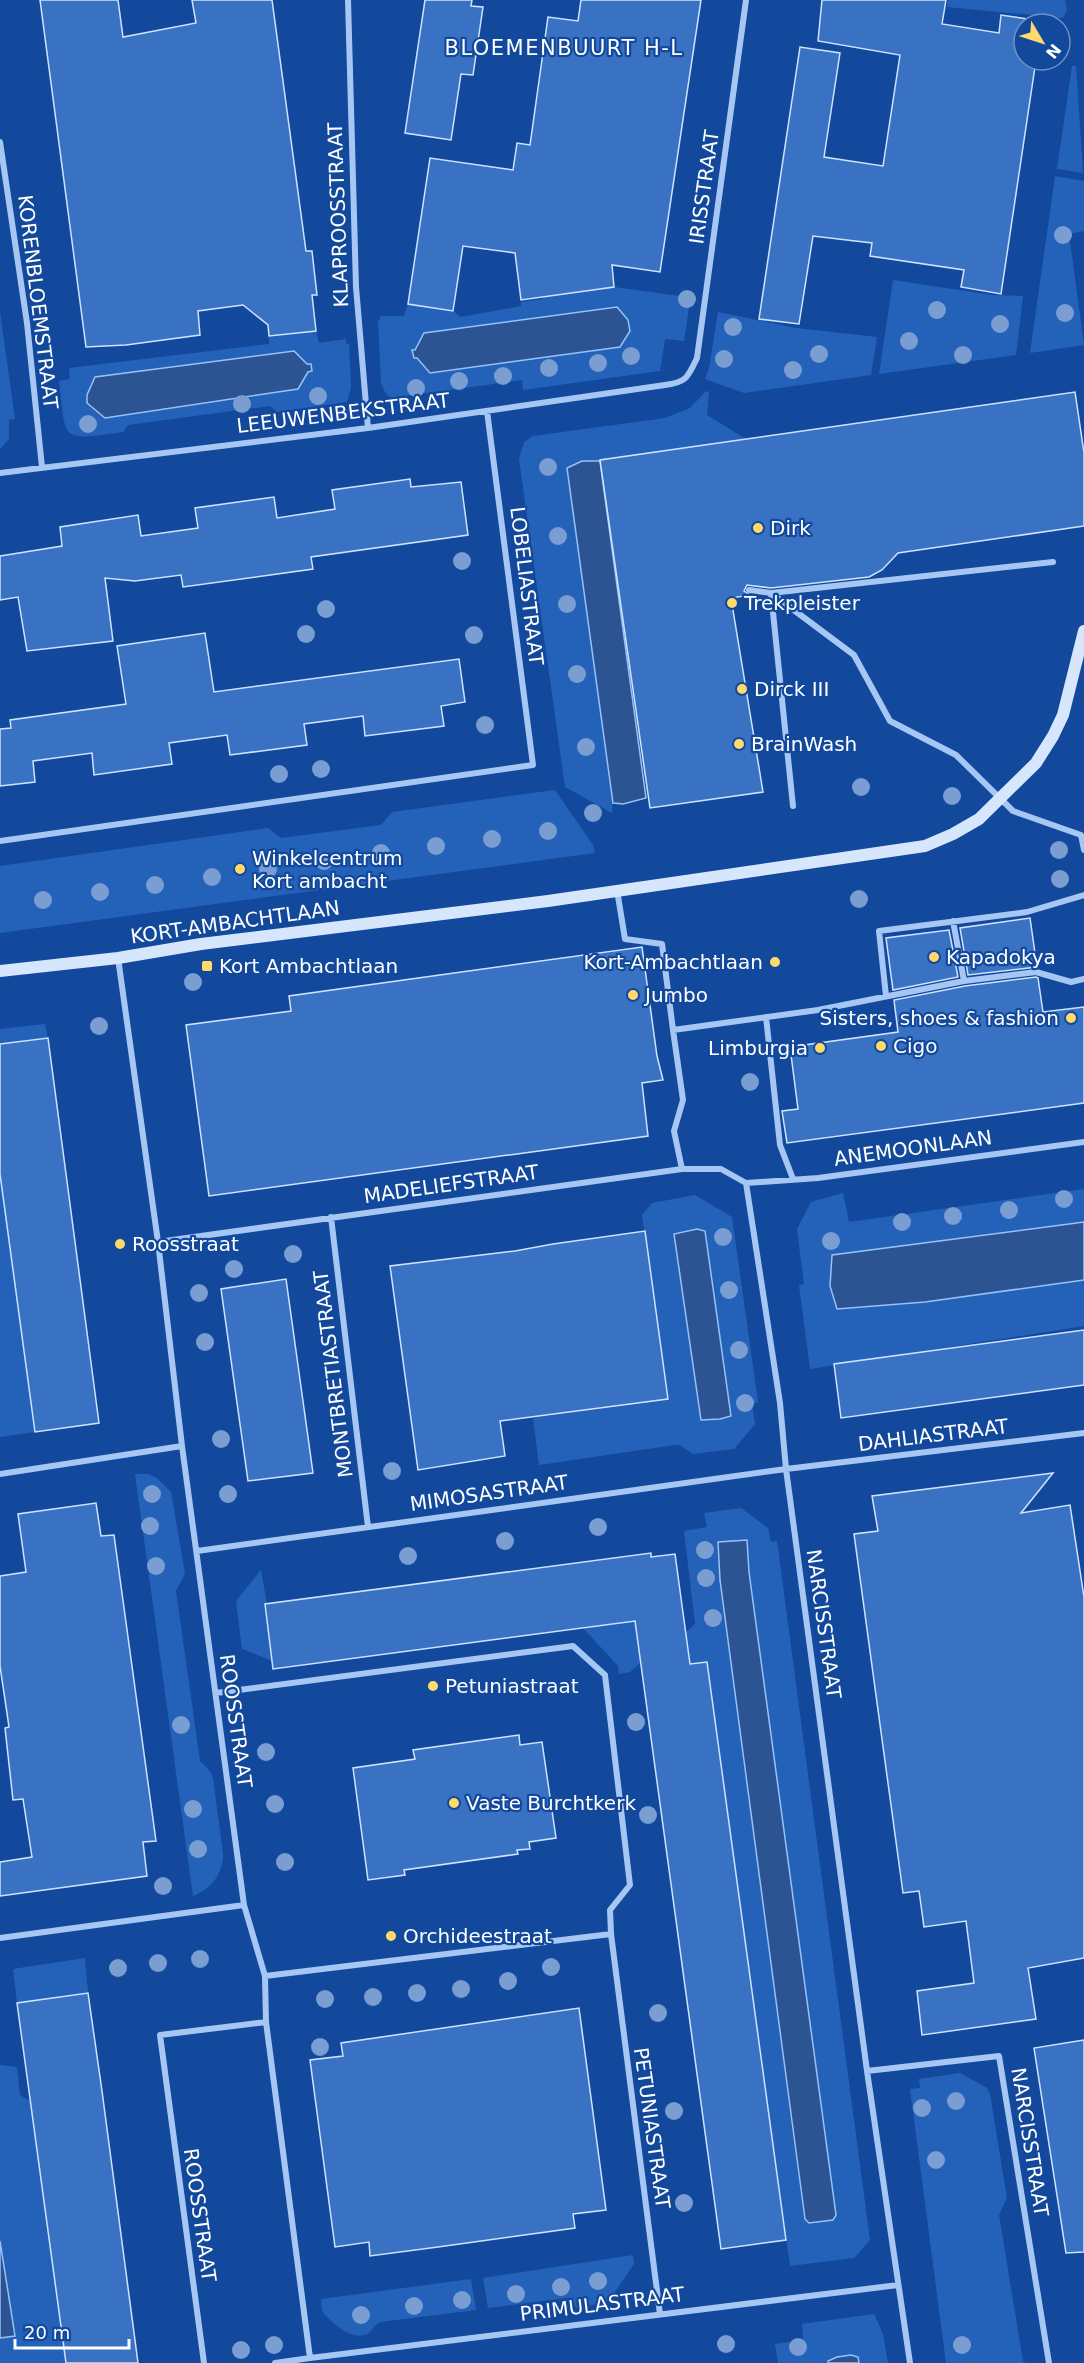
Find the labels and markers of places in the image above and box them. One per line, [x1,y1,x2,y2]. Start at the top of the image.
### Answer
place label: Dirk [770,516,811,540]
marker: Dirk [751,521,765,535]
place label: Trekpleister [743,591,861,615]
marker: Trekpleister [725,596,739,610]
place label: Dirck III [754,677,829,701]
marker: Dirck III [735,682,749,696]
place label: BrainWash [751,732,857,756]
marker: BrainWash [732,737,746,751]
place label: Winkelcentrum Kort ambacht [252,846,403,893]
marker: Winkelcentrum Kort ambacht [233,862,247,876]
place label: Kapadokya [946,945,1056,969]
place label: Kort-Ambachtlaan [583,950,763,974]
marker: Kapadokya [927,950,941,964]
place label: Kort Ambachtlaan [219,954,398,978]
marker: Kort-Ambachtlaan [768,955,782,969]
marker: Kort Ambachtlaan [200,959,214,973]
place label: Jumbo [643,983,708,1007]
marker: Jumbo [626,988,640,1002]
place label: Sisters, shoes & fashion [820,1006,1059,1030]
marker: Sisters, shoes & fashion [1064,1011,1078,1025]
place label: Cigo [893,1034,937,1058]
place label: Limburgia [708,1036,808,1060]
marker: Cigo [874,1039,888,1053]
marker: Limburgia [813,1041,827,1055]
place label: Roosstraat [132,1232,239,1256]
marker: Roosstraat [113,1237,127,1251]
place label: Petuniastraat [445,1674,579,1698]
marker: Petuniastraat [426,1679,440,1693]
place label: Vaste Burchtkerk [466,1791,636,1815]
marker: Vaste Burchtkerk [447,1796,461,1810]
place label: Orchideestraat [403,1924,552,1948]
marker: Orchideestraat [384,1929,398,1943]

